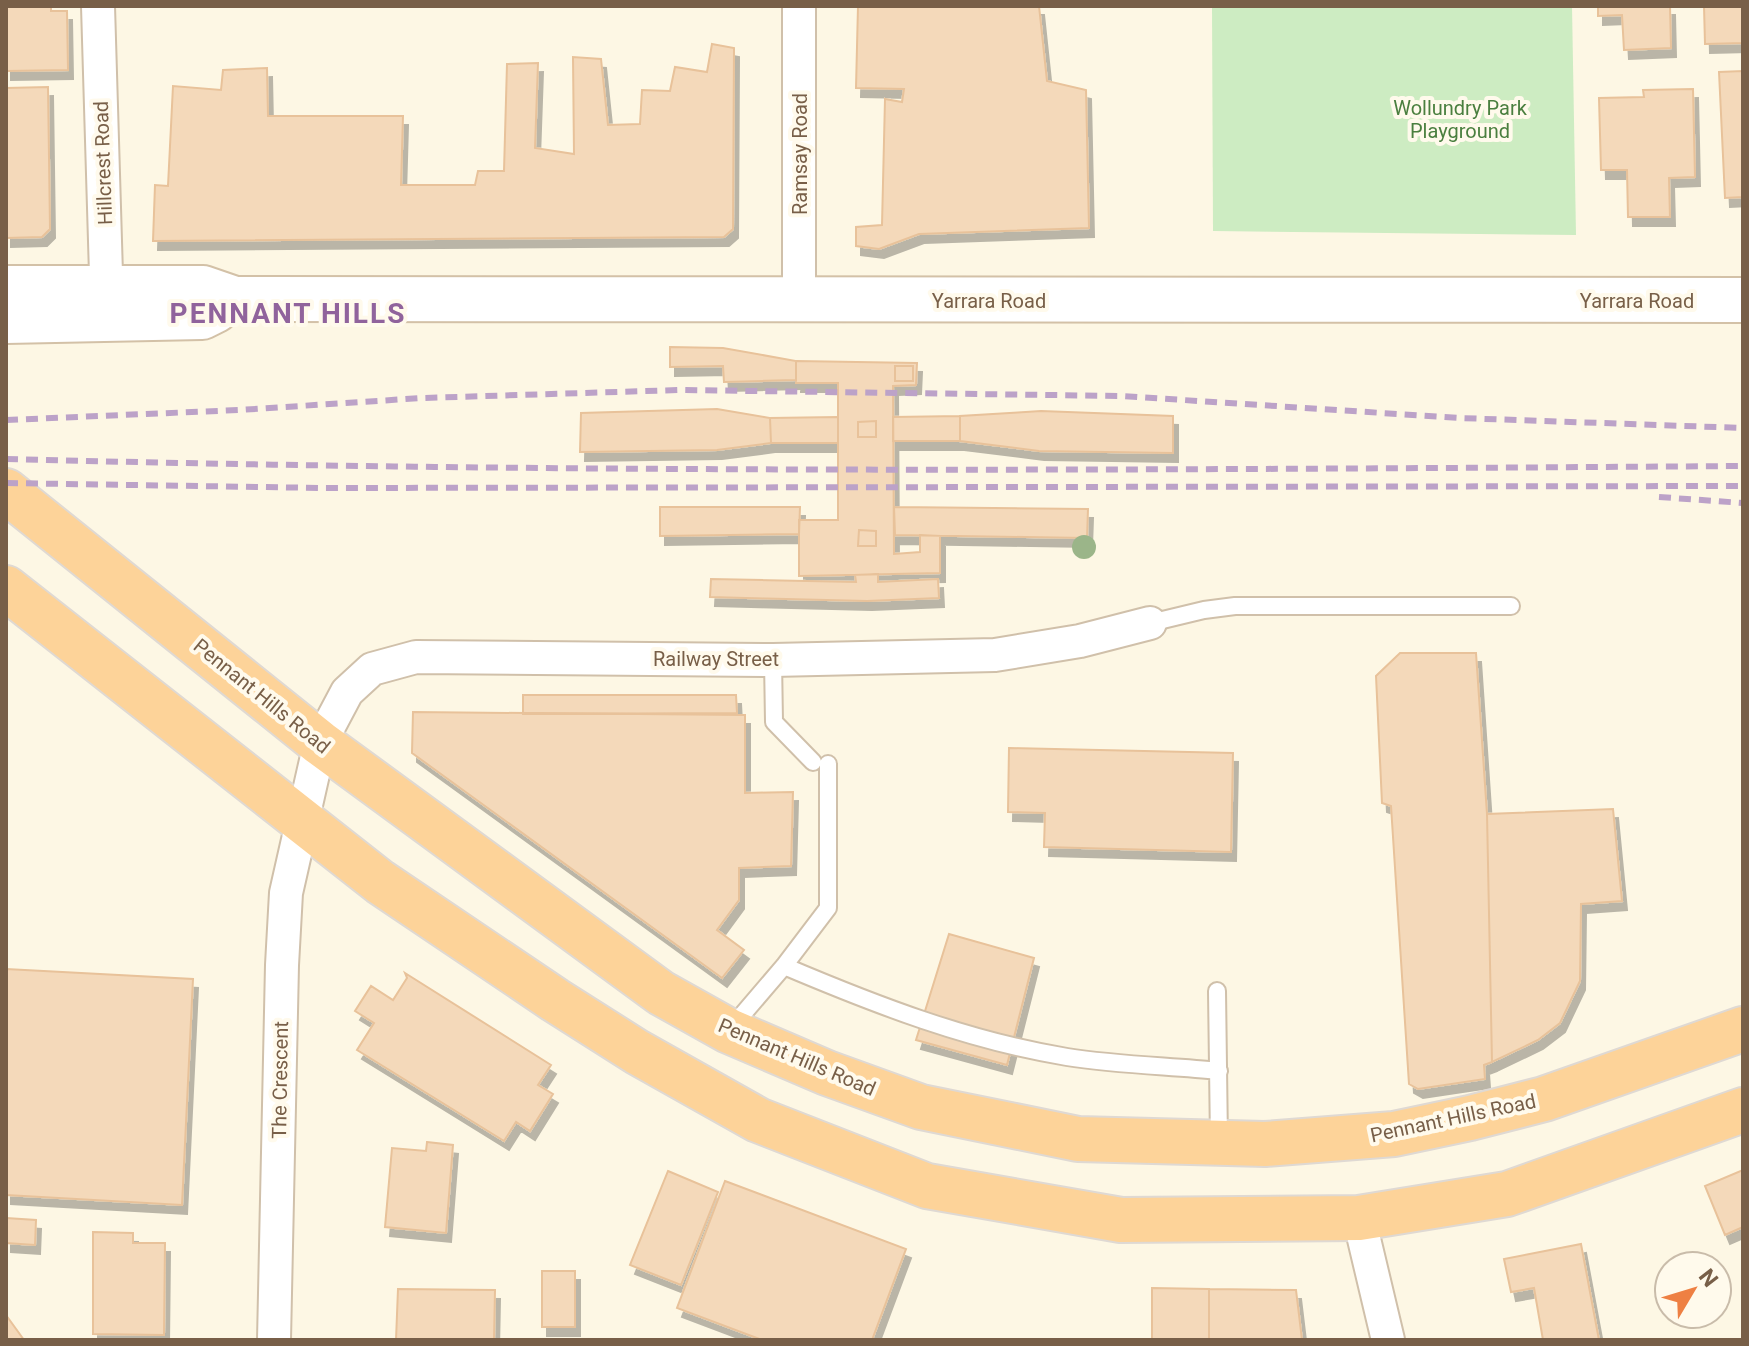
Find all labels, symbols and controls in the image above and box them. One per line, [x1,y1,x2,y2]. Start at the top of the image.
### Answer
street label: Ramsay Road [788,93,812,215]
park label: Wollundry Park Playground [1393,96,1528,143]
street label: Hillcrest Road [89,100,117,226]
street label: Yarrara Road [932,289,1046,313]
street label: Yarrara Road [1580,289,1694,313]
district label: PENNANT HILLS [170,297,406,330]
street label: Pennant Hills Road [189,634,335,758]
street label: Railway Street [653,647,779,671]
street label: Pennant Hills Road [715,1013,879,1101]
street label: The Crescent [267,1021,293,1139]
street label: Pennant Hills Road [1368,1089,1538,1147]
north arrow [1653,1250,1733,1330]
text: N [1694,1264,1723,1292]

